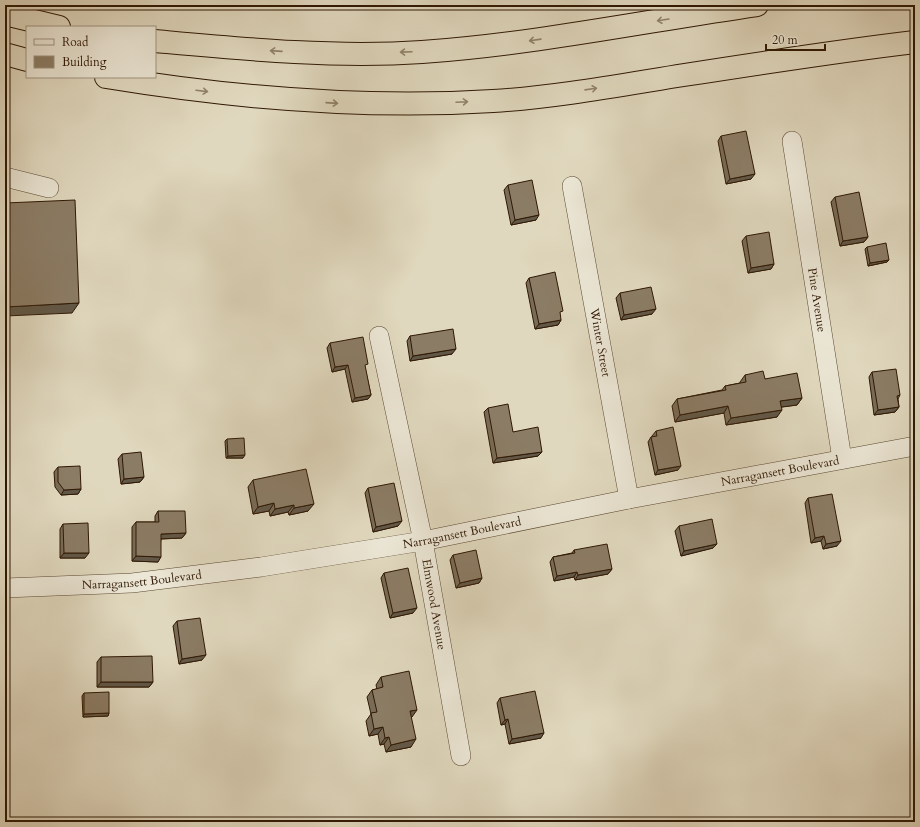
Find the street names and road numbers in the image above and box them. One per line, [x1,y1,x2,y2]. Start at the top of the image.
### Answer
street label: Pine Avenue [804,267,830,333]
street label: Winter Street [586,306,615,378]
street label: Narragansett Boulevard [719,452,841,490]
street label: Narragansett Boulevard [402,513,523,552]
street label: Elmwood Avenue [418,558,450,651]
street label: Narragansett Boulevard [81,566,203,593]

